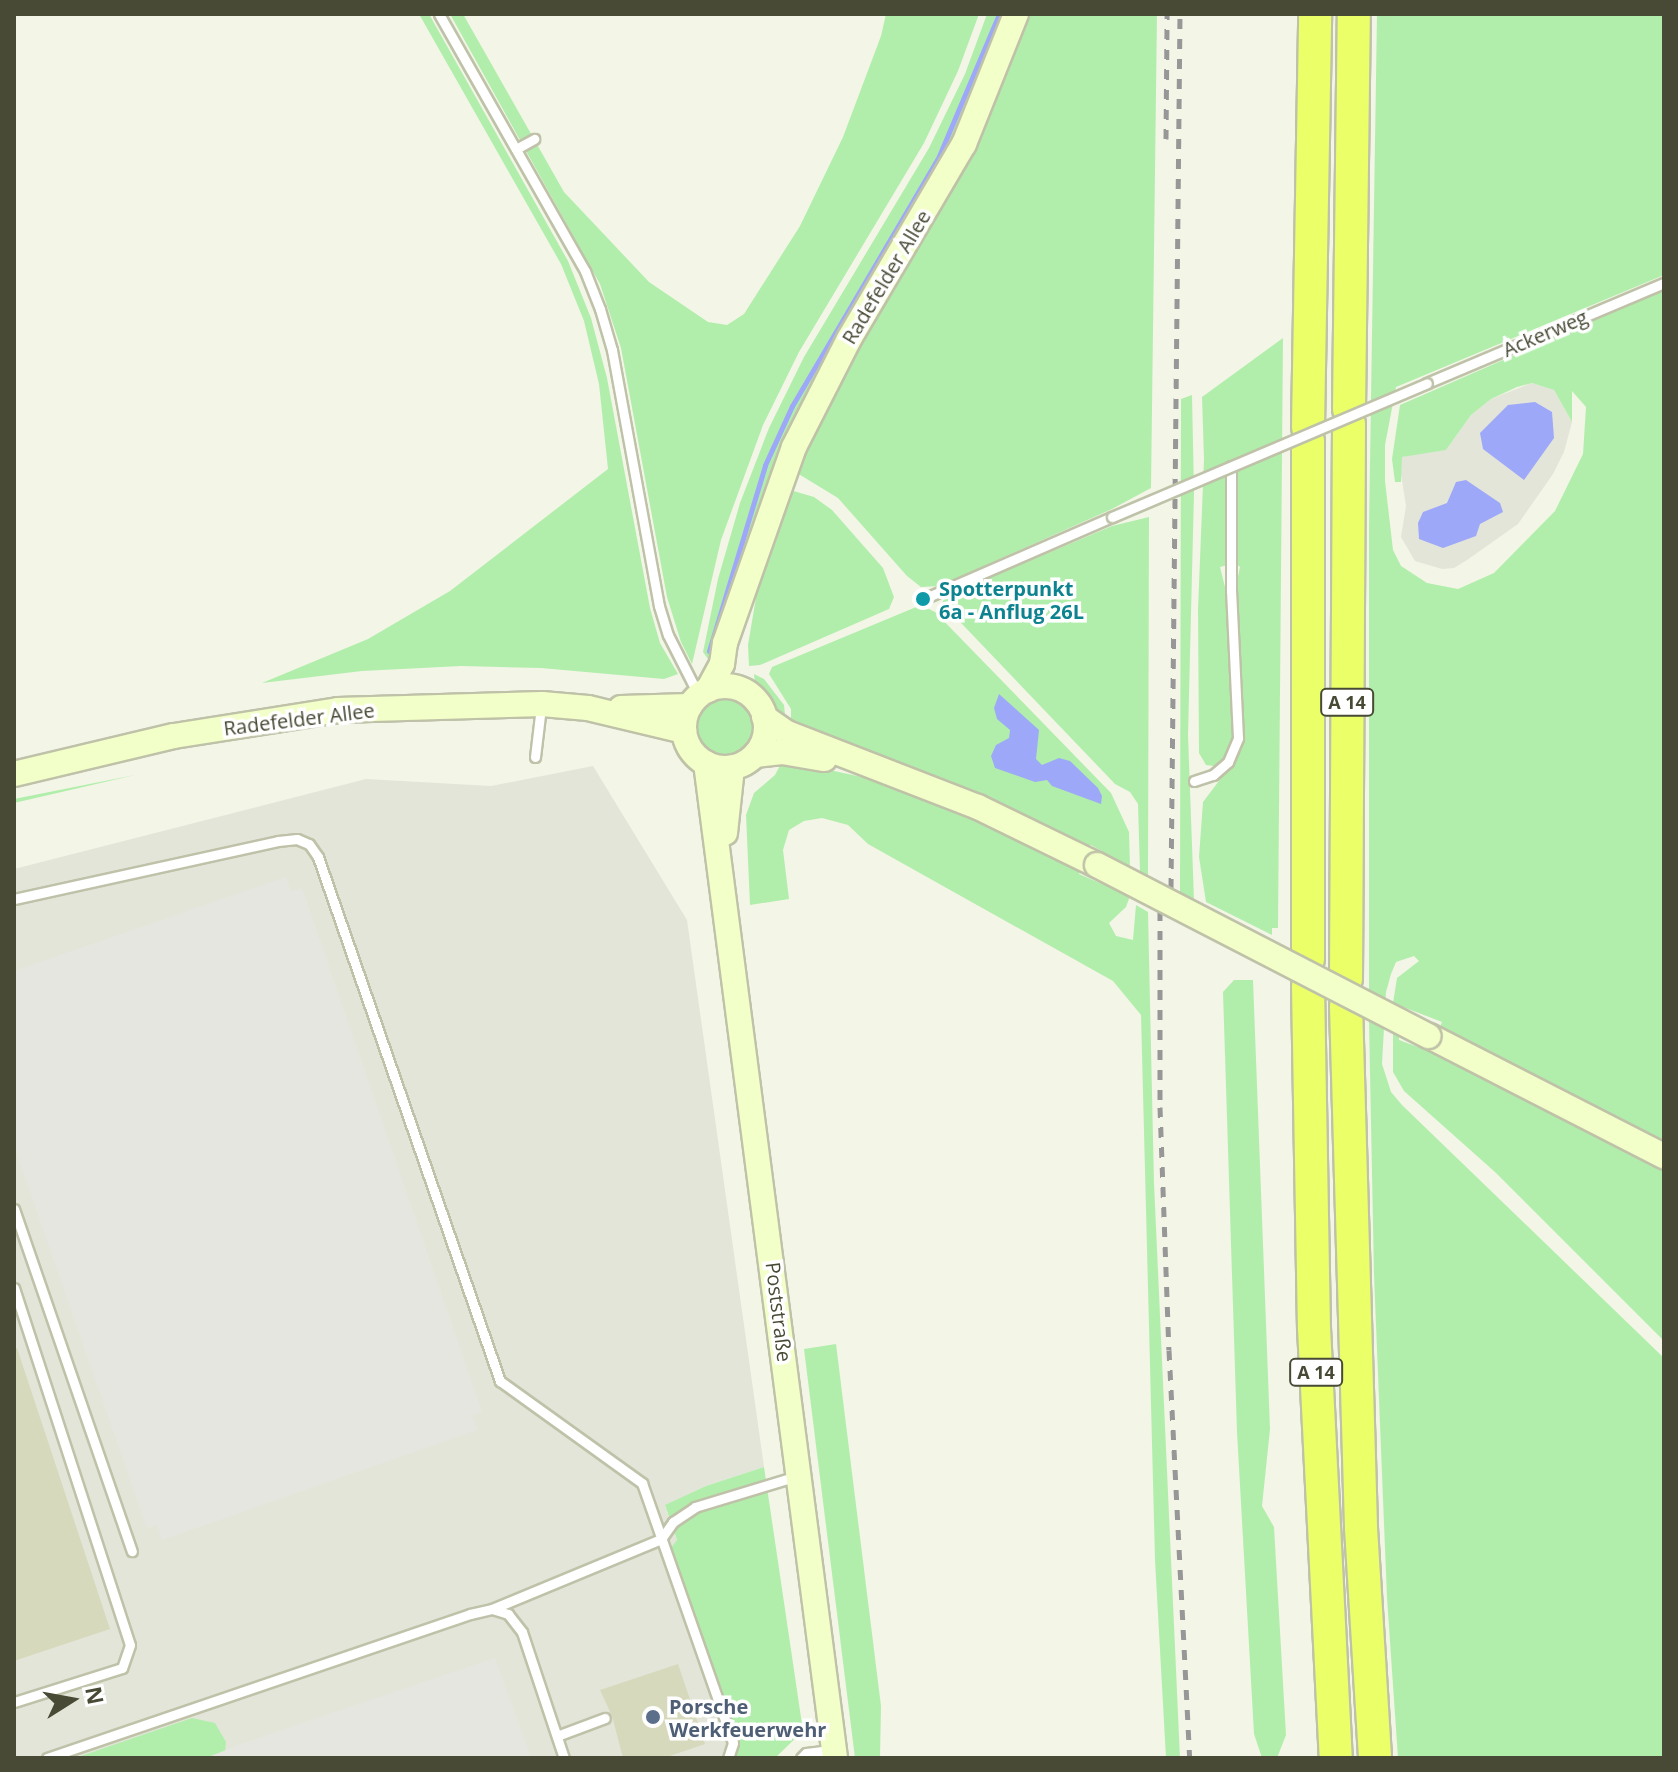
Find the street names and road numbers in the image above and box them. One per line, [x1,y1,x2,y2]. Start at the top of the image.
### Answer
street label: Radefelder Allee [837,206,935,348]
street label: Ackerweg [1499,304,1591,362]
road number: A 14 [1319,688,1375,716]
street label: Radefelder Allee [222,698,376,740]
street label: Poststraße [761,1261,797,1363]
road number: A 14 [1288,1358,1344,1386]

